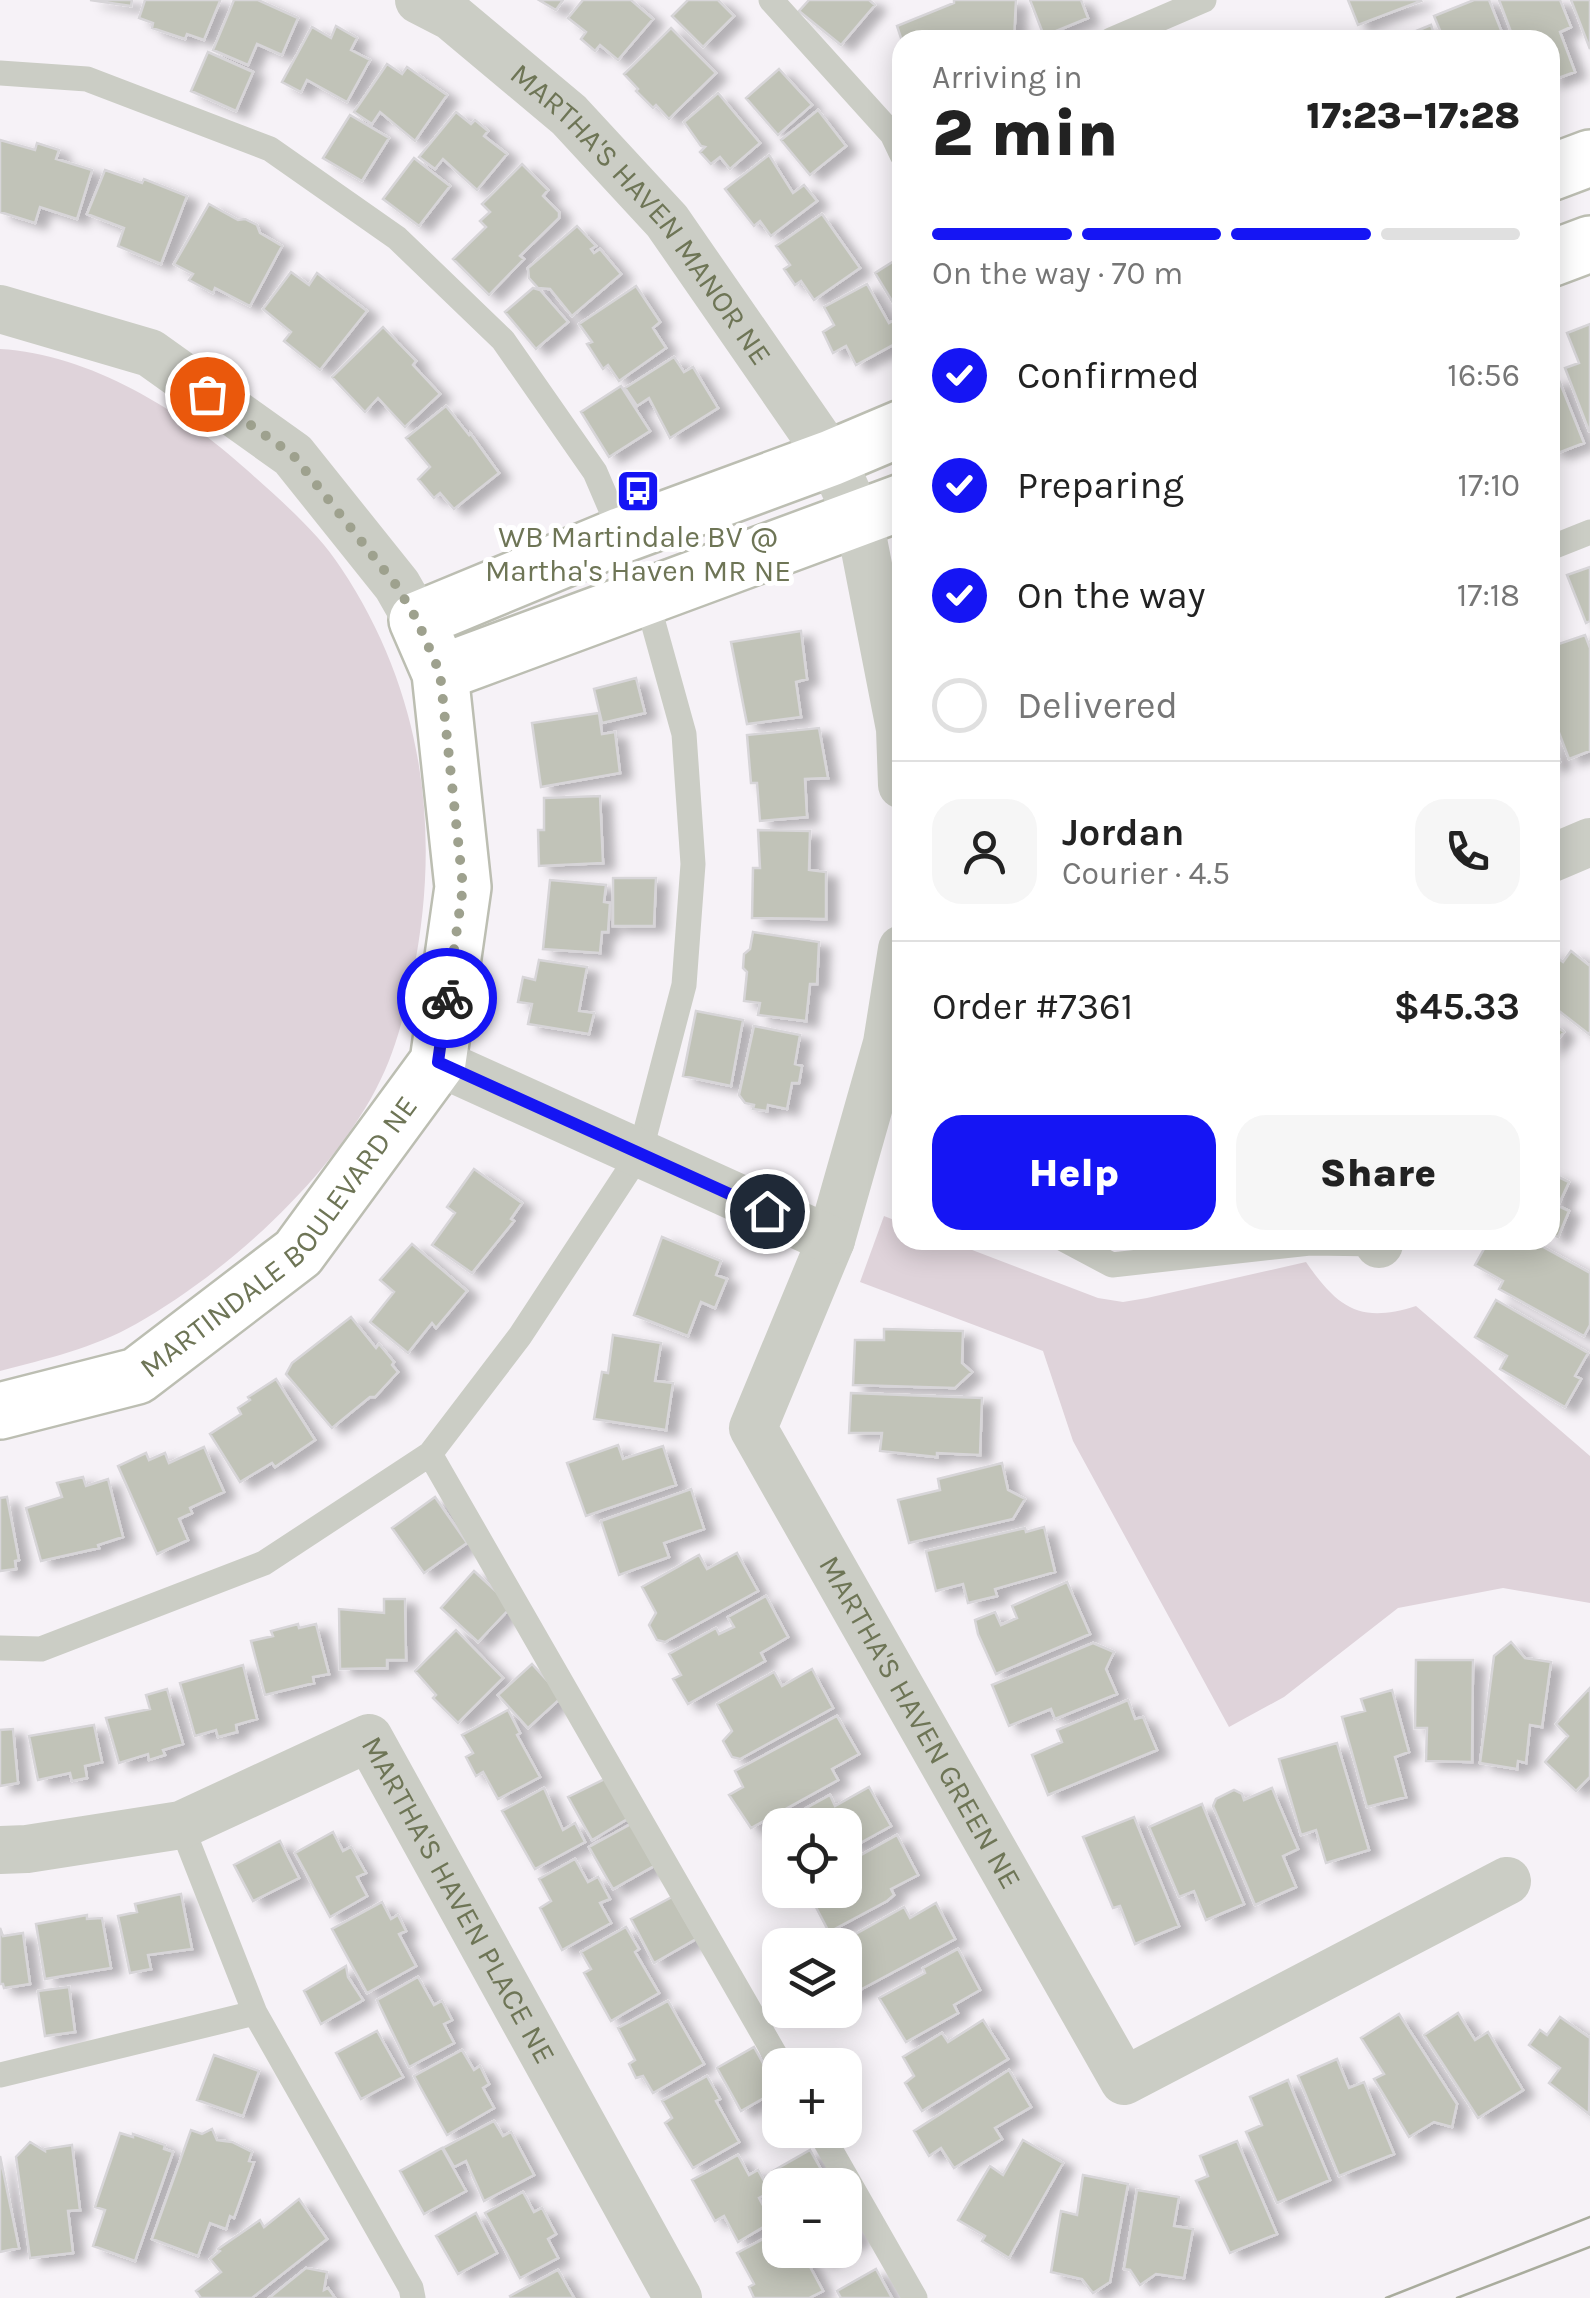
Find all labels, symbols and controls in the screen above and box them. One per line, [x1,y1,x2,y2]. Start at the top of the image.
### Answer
street label: MARTHA'S HAVEN MANOR NE [503,56,779,372]
text: Arriving in [932,59,1083,96]
text: 17:23–17:28 [1306,93,1520,138]
text: 2 min [932,95,1118,171]
text: On the way · 70 m [932,255,1183,292]
icon: check [932,348,987,403]
pin [165,352,250,437]
text: Confirmed [1017,353,1200,398]
text: 16:56 [1447,357,1520,394]
icon: bag [180,367,235,422]
icon: check [932,458,987,513]
text: Preparing [1017,463,1184,508]
text: 17:10 [1457,467,1520,504]
bus stop icon: WB Martindale BV @ Martha's Haven MR NE [615,468,661,514]
place label: WB Martindale BV @ Martha's Haven MR NE [485,519,791,589]
icon: check [932,568,987,623]
text: On the way [1017,573,1205,618]
text: 17:18 [1457,577,1520,614]
text: Delivered [1017,683,1178,728]
button: person [932,799,1037,904]
button: phone [1415,799,1520,904]
text: Jordan [1062,810,1185,855]
text: Courier · 4.5 [1062,855,1230,892]
courier [397,948,497,1048]
icon: bike [420,971,475,1026]
text: Order #7361 [932,984,1133,1029]
text: $45.33 [1394,984,1520,1029]
street label: MARTINDALE BOULEVARD NE [133,1089,425,1385]
button: Help [932,1115,1216,1230]
button: Share [1236,1115,1520,1230]
pin [725,1169,810,1254]
icon: home [740,1184,795,1239]
street label: MARTHA'S HAVEN GREEN NE [811,1549,1029,1895]
street label: MARTHA'S HAVEN PLACE NE [354,1730,563,2070]
map controls [762,1808,862,2268]
button: locate [762,1808,862,1908]
button: layers [762,1928,862,2028]
button: + [762,2048,862,2148]
button: − [762,2168,862,2268]

